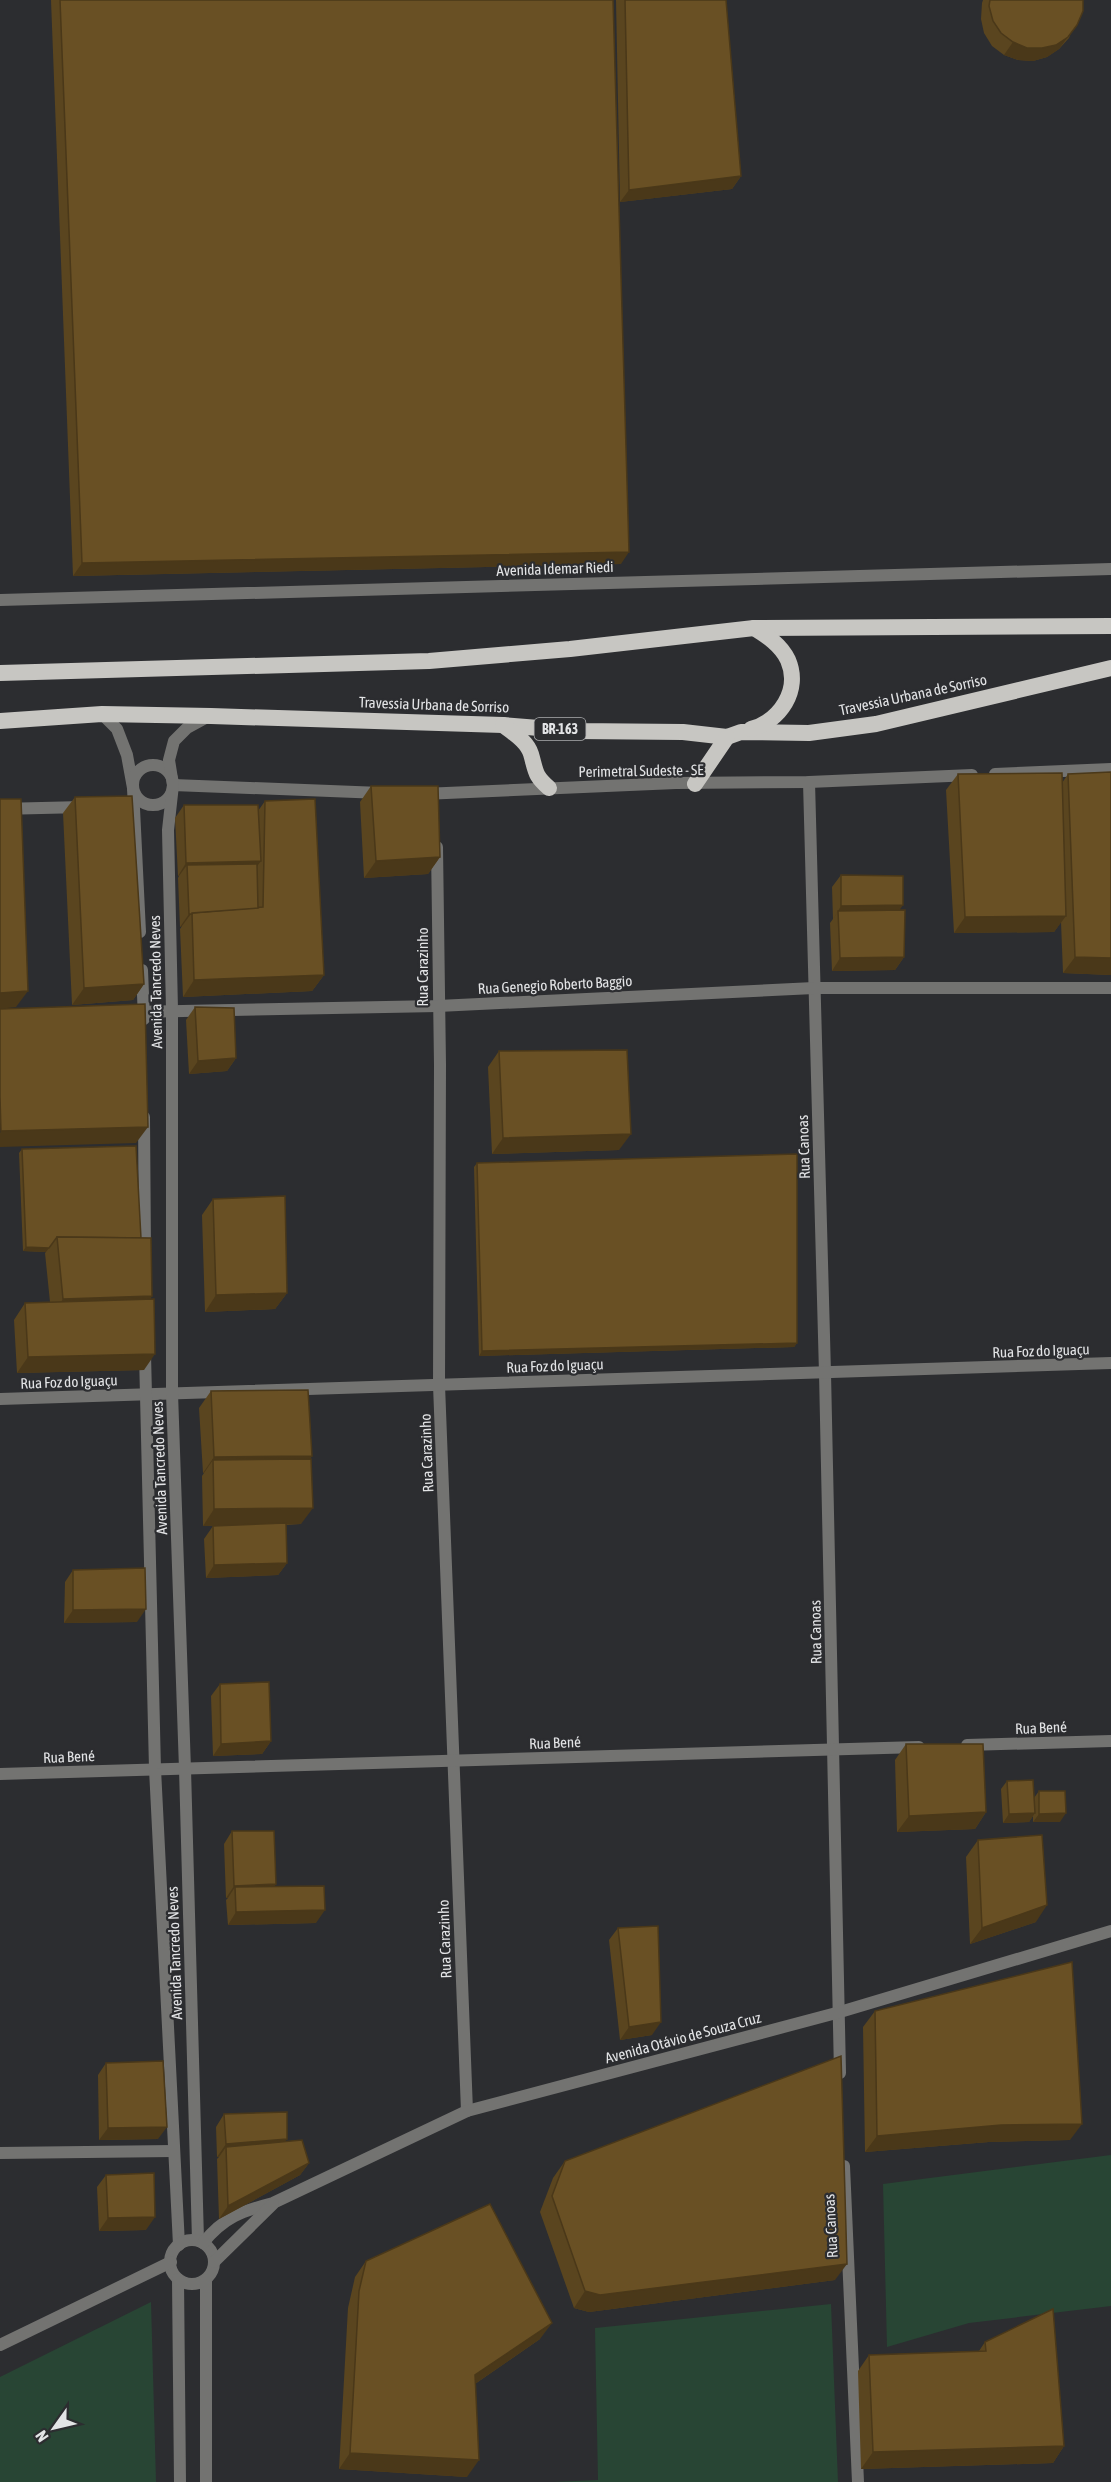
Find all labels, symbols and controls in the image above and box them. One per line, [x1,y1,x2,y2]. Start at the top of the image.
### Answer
street label: Avenida Idemar Riedi [496,558,614,579]
street label: Travessia Urbana de Sorriso [838,671,988,718]
street label: Travessia Urbana de Sorriso [359,693,509,716]
road number: BR-163 [534,718,586,740]
street label: Perimetral Sudeste - SE [578,761,704,780]
street label: Avenida Tancredo Neves [146,915,165,1049]
street label: Rua Carazinho [414,927,431,1007]
street label: Rua Genegio Roberto Baggio [477,972,633,997]
street label: Rua Canoas [794,1115,813,1179]
street label: Rua Foz do Iguaçu [992,1340,1090,1361]
street label: Rua Foz do Iguaçu [506,1355,604,1376]
street label: Rua Foz do Iguaçu [20,1371,118,1392]
street label: Avenida Tancredo Neves [149,1401,170,1535]
street label: Rua Carazinho [417,1413,436,1493]
street label: Rua Canoas [806,1600,825,1664]
street label: Rua Bené [1015,1718,1067,1737]
street label: Rua Bené [529,1733,581,1752]
street label: Rua Bené [43,1747,95,1766]
street label: Avenida Tancredo Neves [164,1886,185,2020]
street label: Rua Carazinho [435,1899,454,1979]
street label: Avenida Otávio de Souza Cruz [603,2008,763,2067]
street label: Rua Canoas [820,2194,841,2258]
north arrow [24,2398,84,2458]
text: N [31,2427,52,2445]

